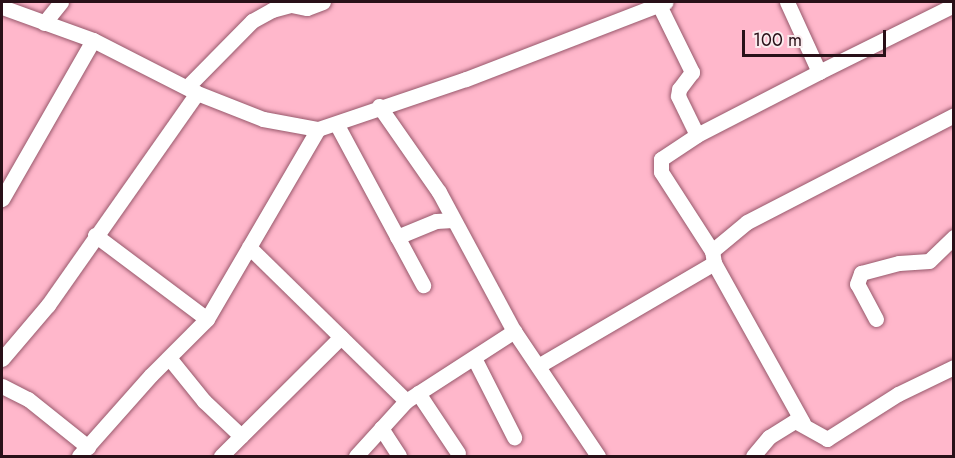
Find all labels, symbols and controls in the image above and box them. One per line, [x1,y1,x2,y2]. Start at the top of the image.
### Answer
scale bar [745,18,889,56]
text: 100 m [753,27,802,53]

